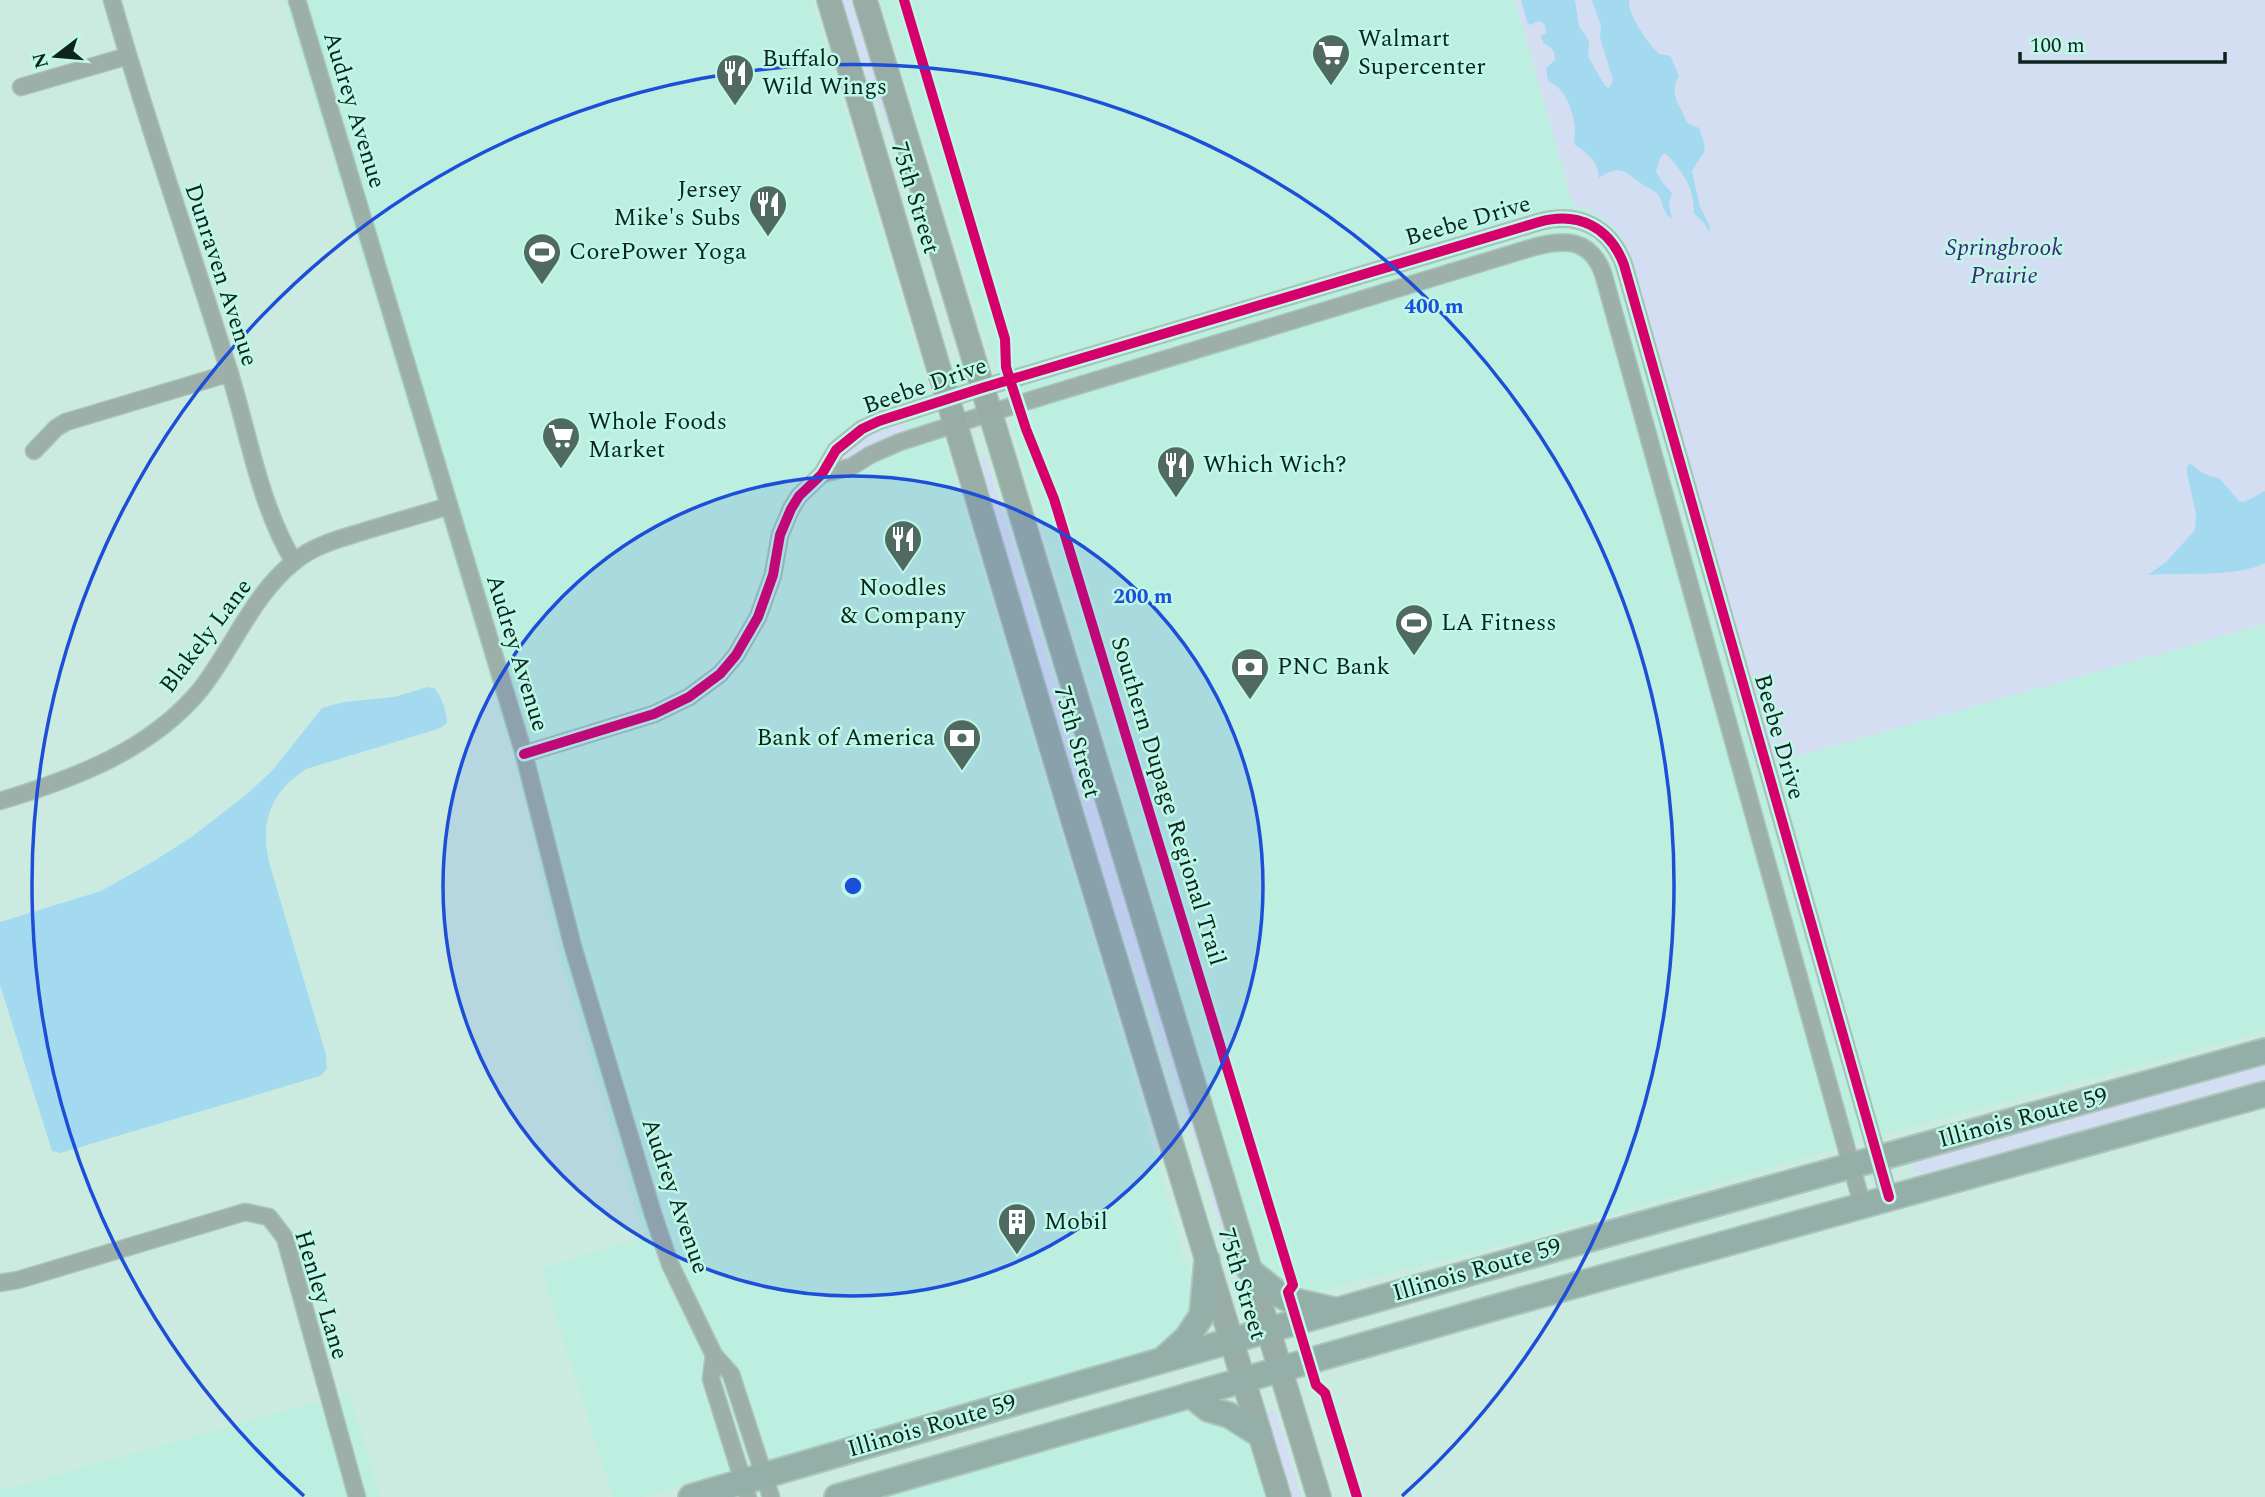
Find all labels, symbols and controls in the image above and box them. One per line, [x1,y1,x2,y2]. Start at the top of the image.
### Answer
north arrow [21,21,91,91]
place label: Walmart Supercenter [1358,21,1486,85]
scale bar [2020,21,2225,65]
street label: Audrey Avenue [313,27,395,193]
text: 100 m [2030,30,2085,62]
supermarket icon: Walmart Supercenter [1310,32,1352,87]
place label: Buffalo Wild Wings [762,41,887,105]
text: N [25,49,57,72]
restaurant icon: Buffalo Wild Wings [714,52,756,107]
street label: 75th Street [881,138,949,258]
place label: Jersey Mike's Subs [614,172,742,236]
street label: Dunraven Avenue [175,179,267,371]
restaurant icon: Jersey Mike's Subs [747,183,789,238]
street label: Beebe Drive [1401,186,1535,256]
park label: Springbrook Prairie [1945,230,2063,294]
sports icon: CorePower Yoga [521,231,563,286]
place label: CorePower Yoga [569,234,747,270]
text: 400 m [1404,291,1464,323]
street label: Beebe Drive [858,348,992,424]
place label: Whole Foods Market [588,404,727,468]
supermarket icon: Whole Foods Market [540,415,582,470]
restaurant icon: Which Wich? [1155,444,1197,499]
place label: Which Wich? [1203,447,1347,483]
restaurant icon: Noodles & Company [882,518,924,573]
street label: Audrey Avenue [476,570,558,736]
place label: Noodles & Company [841,570,967,634]
street label: Blakely Lane [151,571,261,701]
text: 200 m [1113,581,1173,613]
sports icon: LA Fitness [1393,602,1435,657]
place label: LA Fitness [1441,605,1557,641]
street label: Southern Dupage Regional Trail [1101,632,1235,970]
bank icon: PNC Bank [1229,646,1271,701]
place label: PNC Bank [1277,649,1390,685]
street label: Beebe Drive [1744,670,1814,804]
street label: 75th Street [1044,682,1110,802]
bank icon: Bank of America [941,717,983,772]
place label: Bank of America [756,720,935,756]
centre of rings [841,874,865,898]
street label: Illinois Route 59 [1934,1078,2112,1158]
street label: Audrey Avenue [632,1113,718,1279]
building icon: Mobil [996,1201,1038,1256]
place label: Mobil [1044,1204,1108,1240]
street label: 75th Street [1208,1224,1276,1344]
street label: Henley Lane [284,1226,358,1364]
street label: Illinois Route 59 [1388,1229,1566,1311]
street label: Illinois Route 59 [843,1385,1021,1467]

